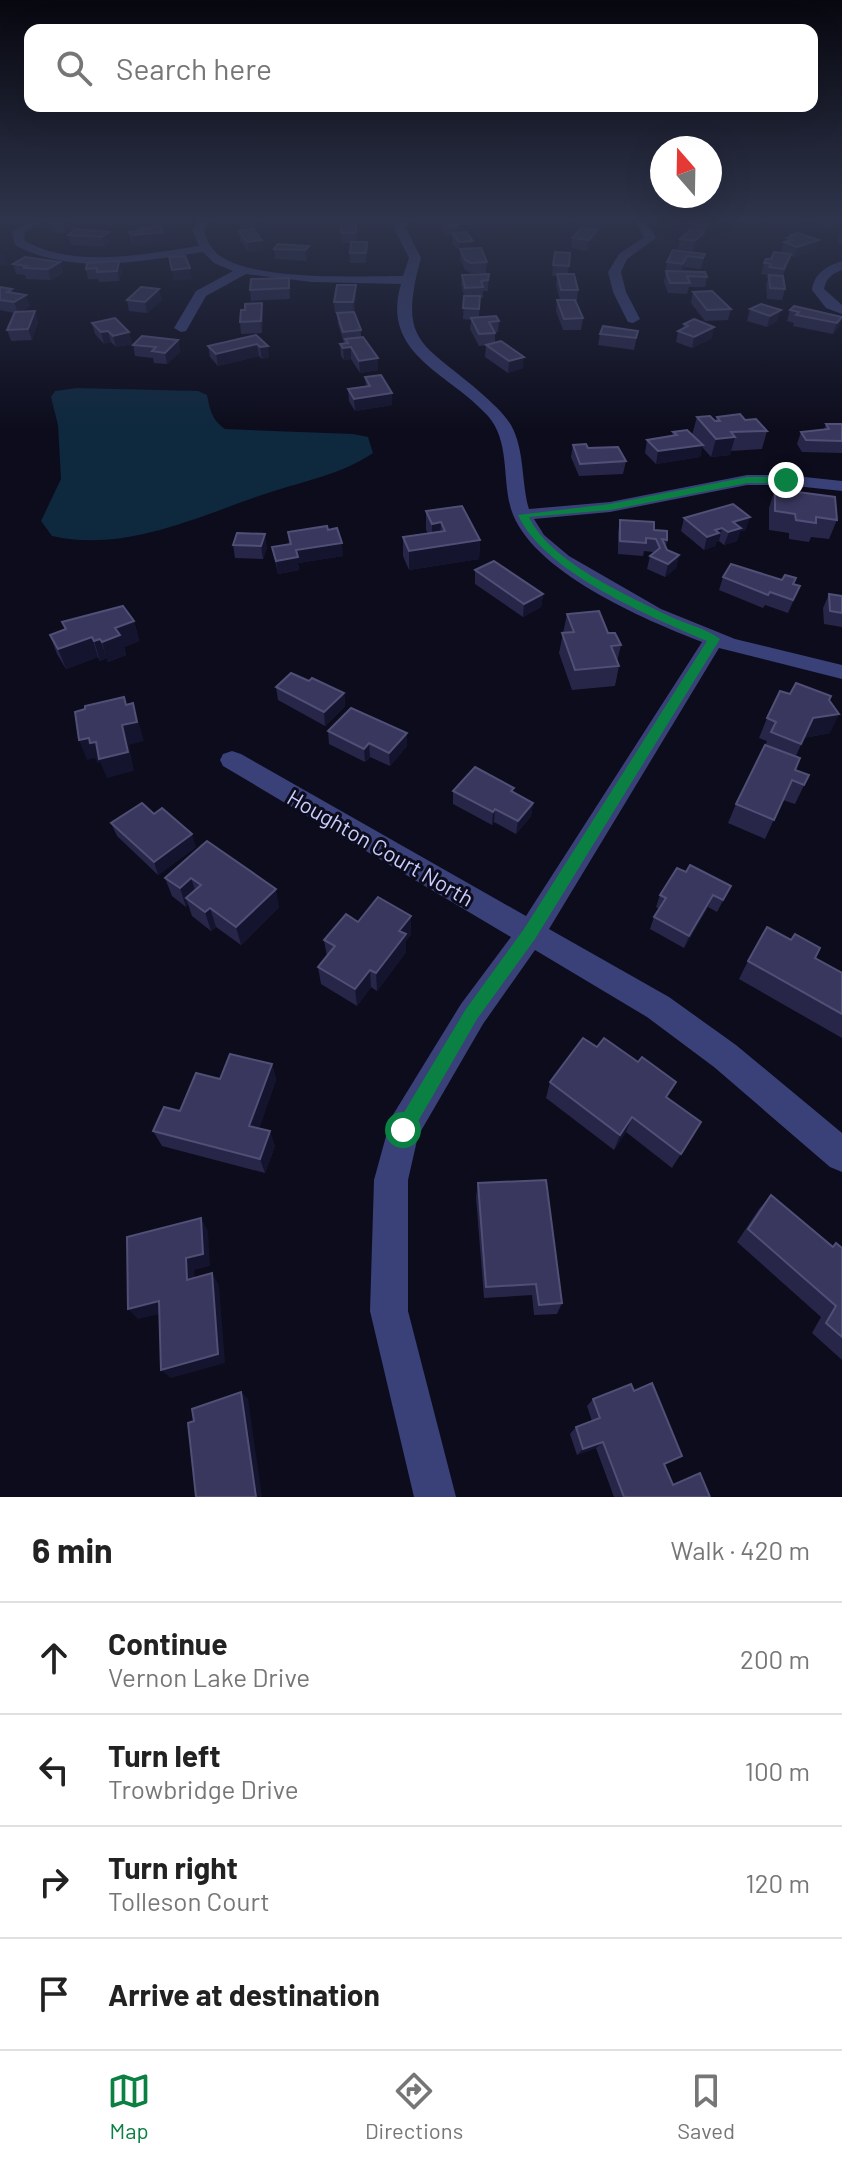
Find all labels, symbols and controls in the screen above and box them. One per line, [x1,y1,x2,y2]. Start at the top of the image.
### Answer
search box [24,24,818,112]
icon: search [52,46,96,90]
text: Search here [116,50,272,86]
north arrow [650,136,722,208]
route end [768,462,804,498]
street label: Houghton Court North [283,783,479,911]
route start [385,1112,421,1148]
text: 6 min [32,1529,113,1570]
text: Walk · 420 m [671,1534,810,1565]
text: Continue [108,1625,228,1661]
icon: ahead [32,1636,76,1680]
text: 200 m [740,1643,810,1674]
text: Vernon Lake Drive [108,1661,310,1692]
text: Turn left [108,1737,221,1773]
icon: left [32,1748,76,1792]
text: 100 m [745,1755,810,1786]
text: Trowbridge Drive [108,1773,299,1804]
text: Turn right [108,1849,238,1885]
icon: right [32,1860,76,1904]
text: 120 m [746,1867,810,1898]
text: Tolleson Court [108,1885,270,1916]
icon: arrive [32,1972,76,2016]
text: Arrive at destination [108,1976,380,2012]
tab: Map [107,2069,151,2143]
tab: Directions [365,2069,463,2143]
tab: Saved [677,2069,735,2143]

